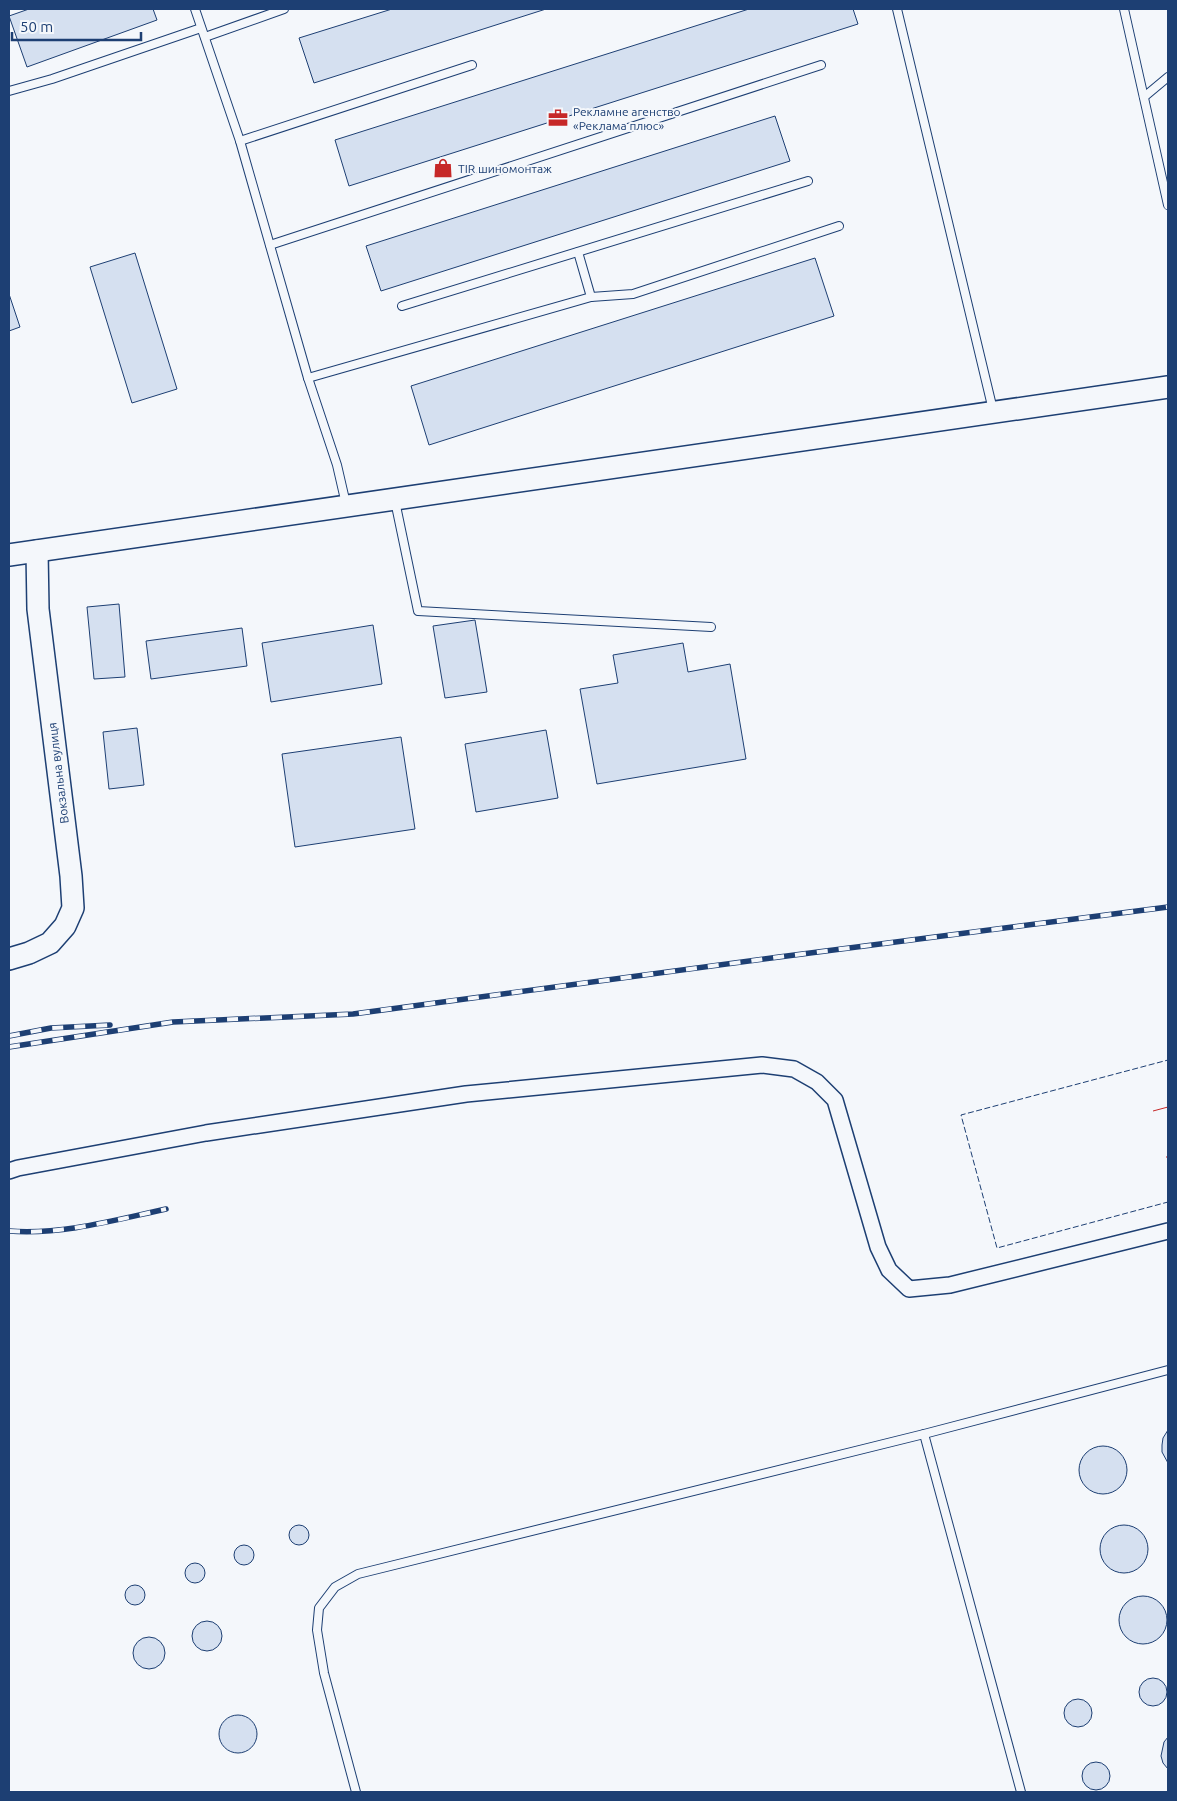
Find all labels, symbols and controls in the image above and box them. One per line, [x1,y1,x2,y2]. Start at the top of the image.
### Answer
scale bar [12,10,141,42]
text: 50 m [20,18,53,35]
place label: Рекламне агенство «Реклама плюс» [573,105,681,132]
office icon: Рекламне агенство «Реклама плюс» [547,107,569,129]
shop icon: TIR шиномонтаж [432,157,454,179]
place label: TIR шиномонтаж [458,162,552,175]
street label: Вокзальна вулиця [45,722,71,824]

